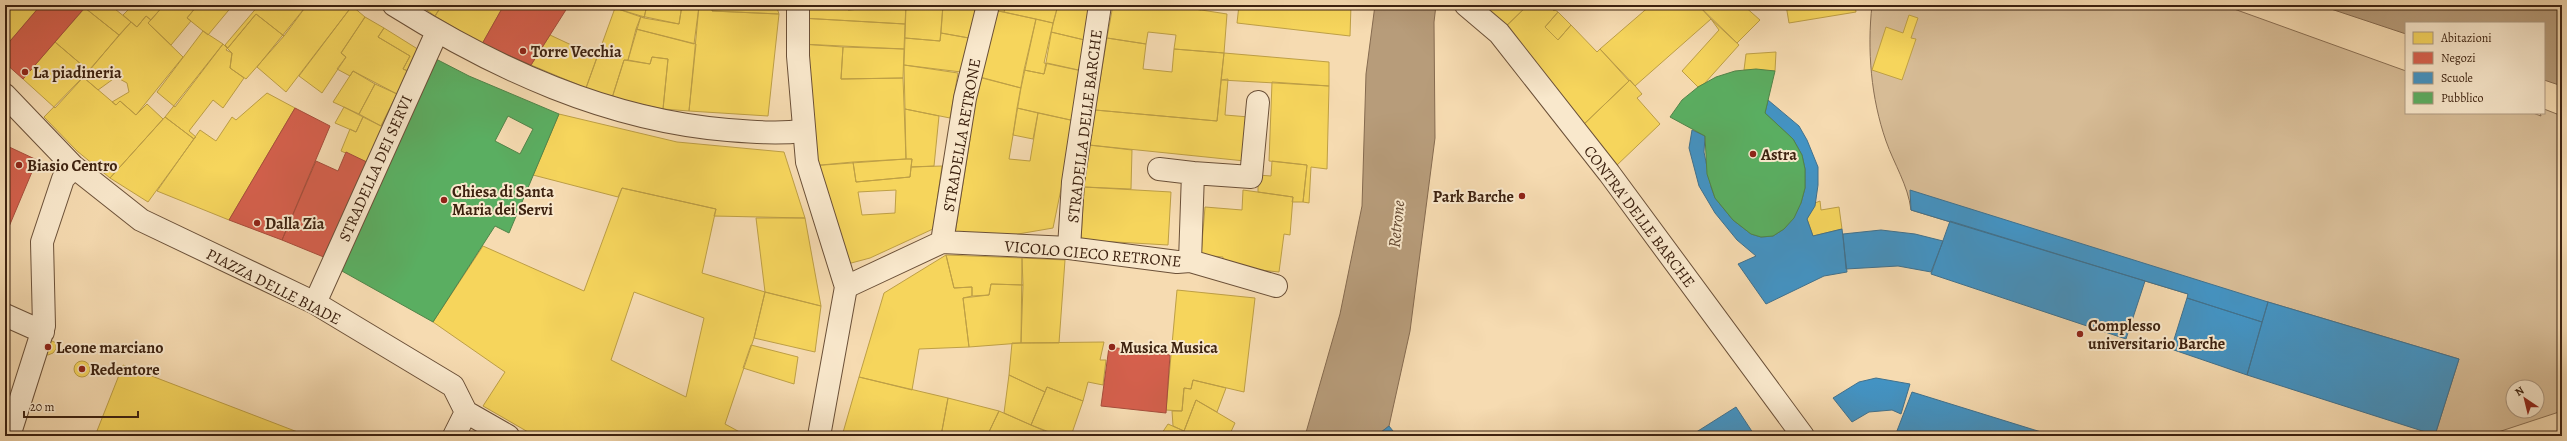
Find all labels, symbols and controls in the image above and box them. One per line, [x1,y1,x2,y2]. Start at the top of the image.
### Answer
legend [2405,22,2545,114]
street label: STRADELLA DELLE BARCHE [1062,28,1108,224]
text: Abitazioni [2440,30,2492,46]
place label: Torre Vecchia [531,41,622,63]
marker: Torre Vecchia [518,46,528,56]
text: Negozi [2441,50,2476,66]
street label: STRADELLA RETRONE [938,57,986,214]
place label: La piadineria [33,62,122,84]
marker: La piadineria [20,67,30,77]
text: Scuole [2441,70,2473,86]
text: Pubblico [2441,90,2484,106]
street label: STRADELLA DEI SERVI [334,92,418,245]
street label: CONTRA' DELLE BARCHE [1578,141,1700,292]
place label: Astra [1760,144,1797,166]
marker: Astra [1748,149,1758,159]
place label: Biasio Centro [27,155,118,177]
marker: Biasio Centro [14,160,24,170]
place label: Chiesa di Santa Maria dei Servi [452,181,554,221]
place label: Park Barche [1433,186,1514,208]
marker: Park Barche [1517,191,1527,201]
marker: Chiesa di Santa Maria dei Servi [439,195,449,205]
water label: Retrone [1383,199,1410,249]
place label: Dalla Zia [265,213,325,235]
marker: Dalla Zia [252,218,262,228]
street label: VICOLO CIECO RETRONE [1003,235,1182,273]
street label: PIAZZA DELLE BIADE [202,243,345,330]
place label: Complesso universitario Barche [2088,315,2225,355]
marker: Complesso universitario Barche [2075,329,2085,339]
place label: Leone marciano [56,337,163,359]
place label: Musica Musica [1120,337,1218,359]
marker: Leone marciano [43,342,53,352]
marker: Musica Musica [1107,342,1117,352]
place label: Redentore [90,359,160,381]
marker: Redentore [77,364,87,374]
north arrow [2505,379,2545,419]
text: N [2512,383,2527,400]
scale bar [24,393,138,419]
text: 20 m [30,399,54,415]

